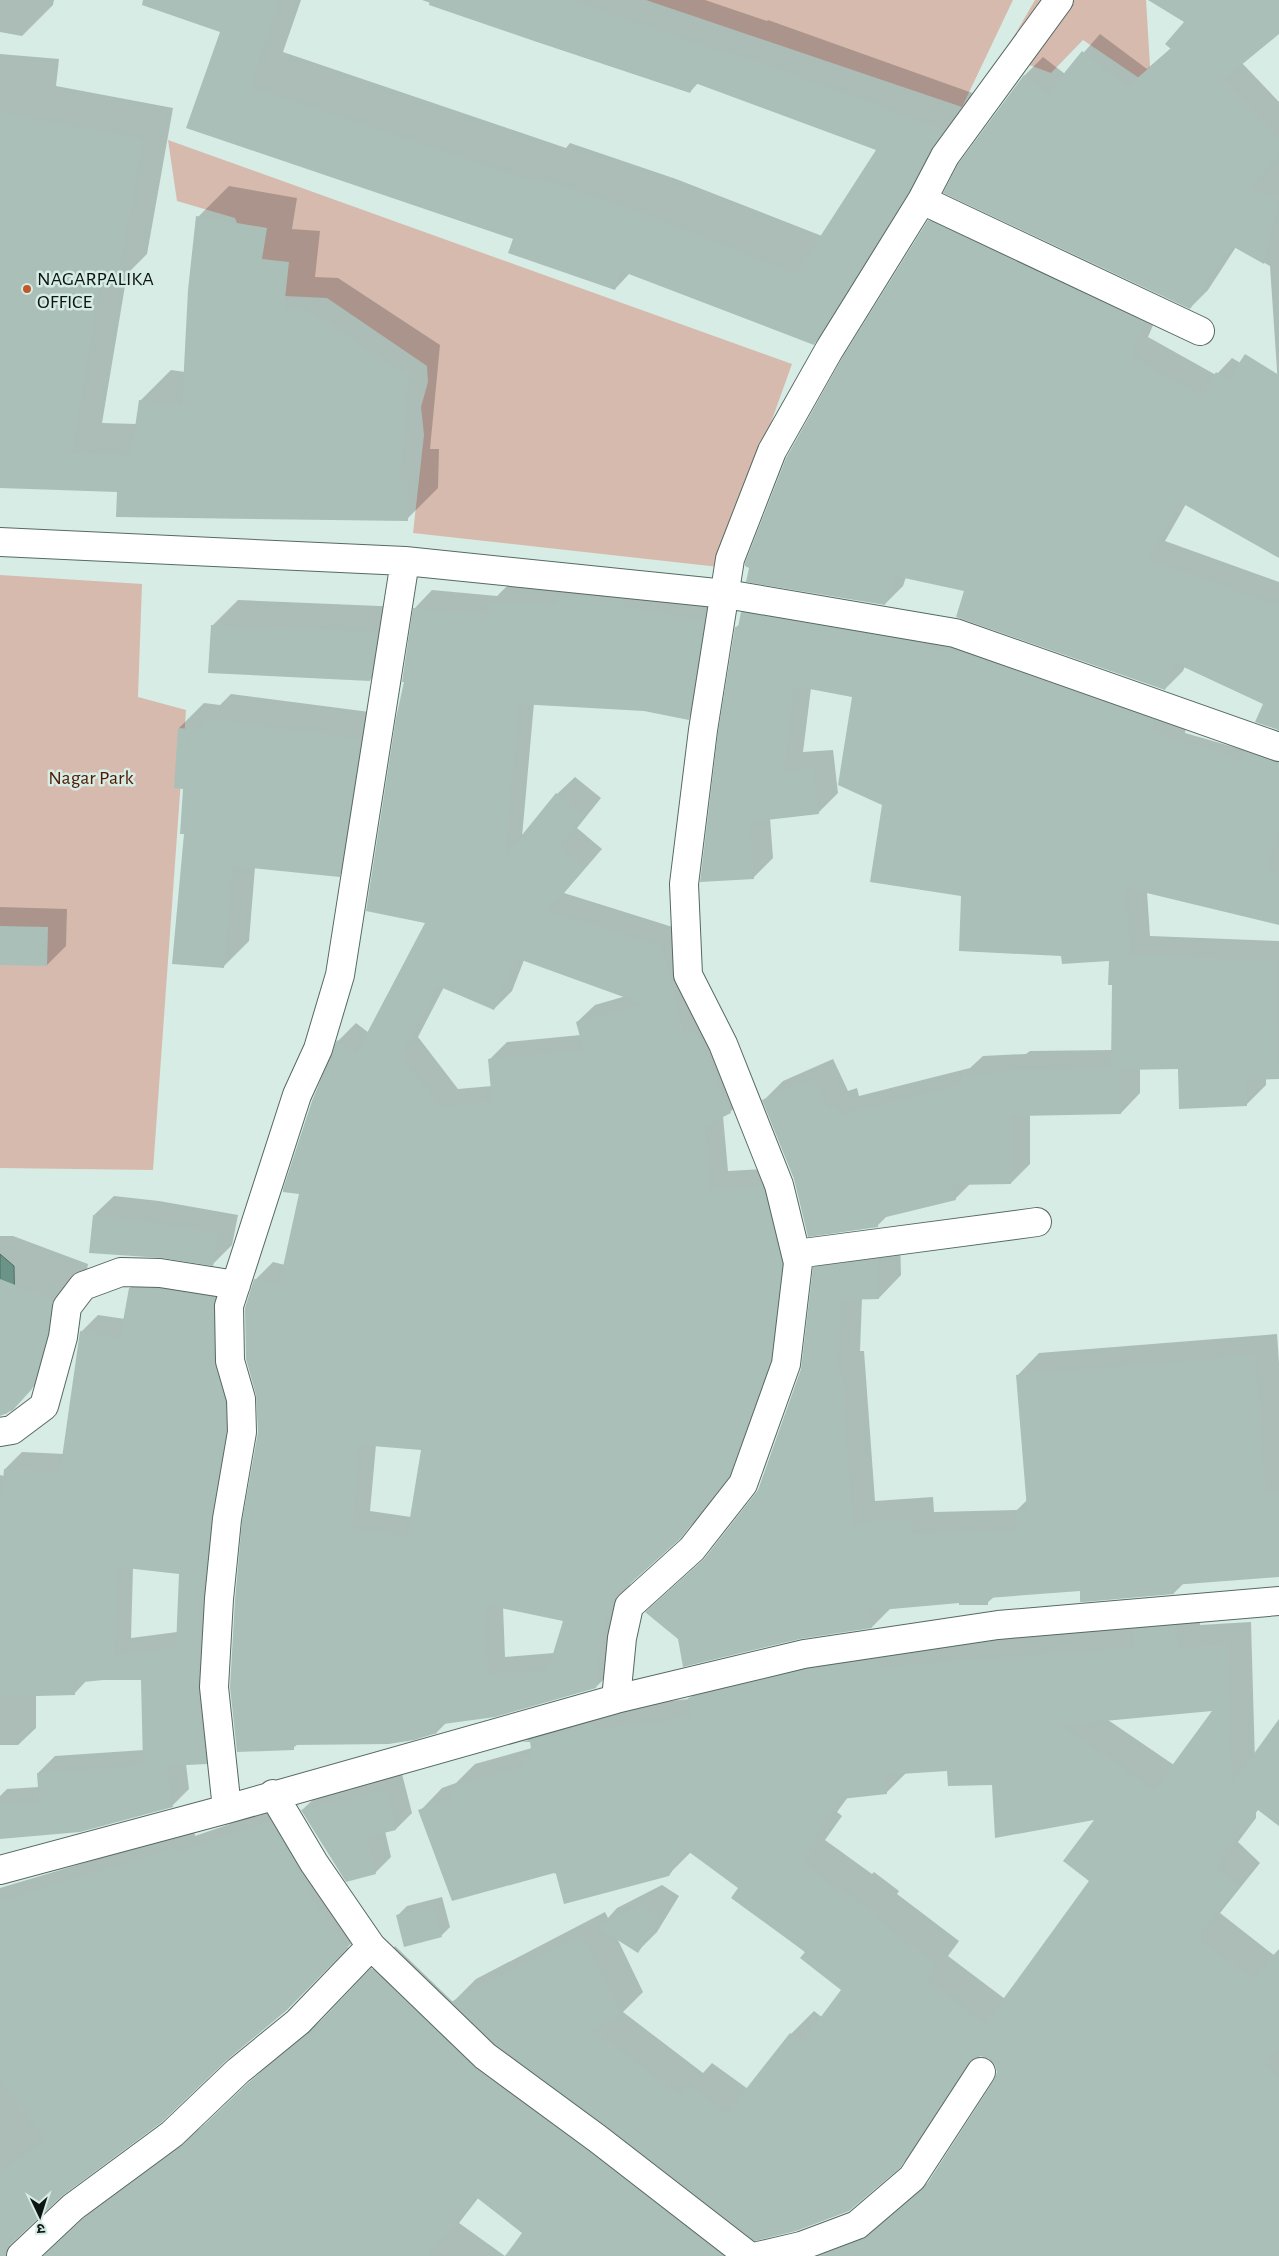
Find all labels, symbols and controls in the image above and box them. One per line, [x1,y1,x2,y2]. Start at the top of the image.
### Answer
place label: NAGARPALIKA OFFICE [37,269,154,312]
marker: NAGARPALIKA OFFICE [21,283,33,295]
park label: Nagar Park [48,768,134,788]
north arrow [15,2191,65,2241]
text: उ [35,2221,45,2235]

